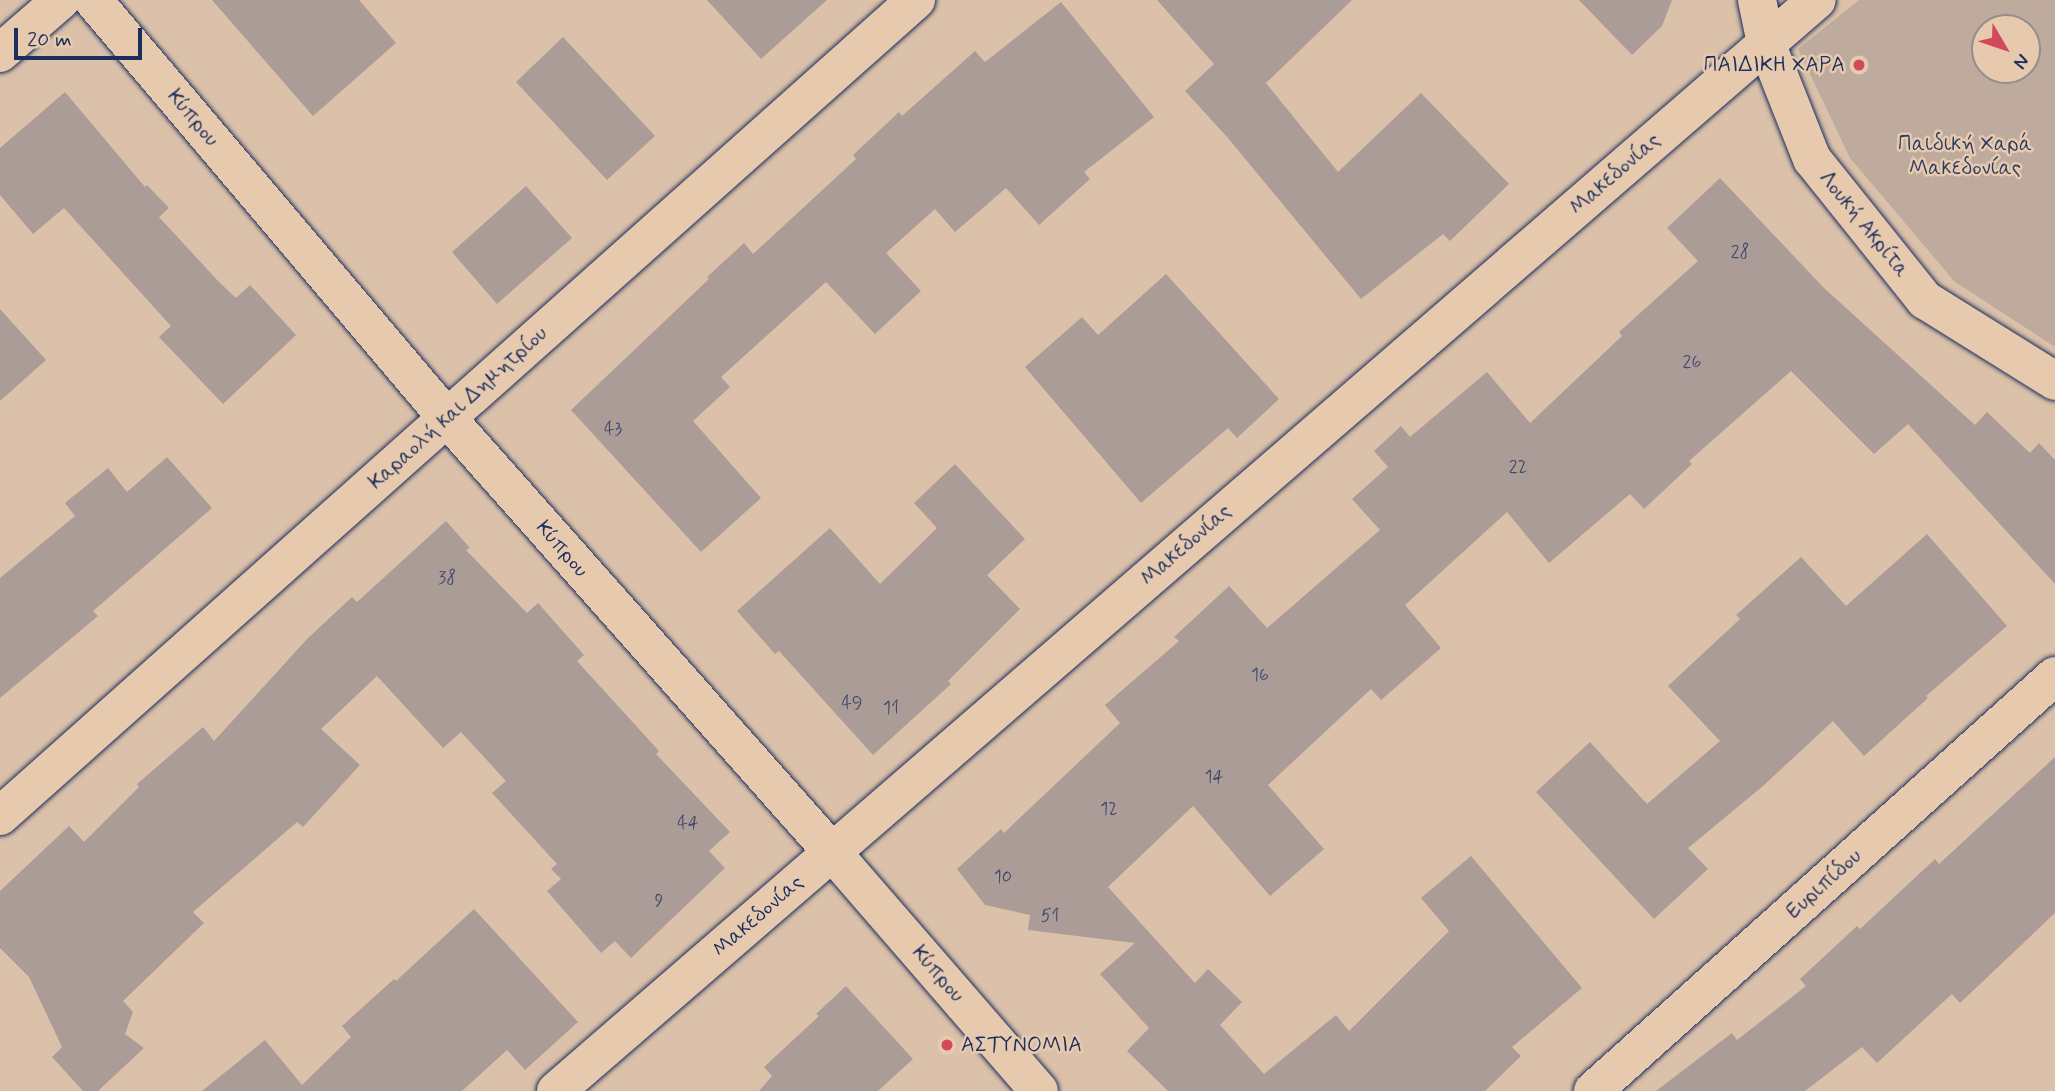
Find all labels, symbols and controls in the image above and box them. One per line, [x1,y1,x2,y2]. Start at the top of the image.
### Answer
scale bar [18,14,145,58]
north arrow [1971,14,2041,84]
text: 20 m [27,26,72,54]
text: N [2007,48,2035,74]
place label: ΠΑΙΔΙΚΗ ΧΑΡΑ [1704,52,1845,78]
marker: ΠΑΙΔΙΚΗ ΧΑΡΑ [1851,57,1867,73]
street label: Κύπρου [162,84,224,152]
street label: Μακεδονίας [1564,128,1666,220]
park label: Παιδική Χαρά Μακεδονίας [1898,131,2032,181]
street label: Λουκή Ακρίτα [1813,166,1915,282]
house number: 28 [1731,241,1749,263]
street label: Καραολή και Δημητρίου [364,321,552,495]
house number: 26 [1683,351,1701,373]
house number: 43 [604,418,622,440]
house number: 22 [1509,456,1527,478]
street label: Μακεδονίας [1135,499,1237,591]
street label: Κύπρου [530,515,594,583]
house number: 38 [438,567,456,589]
house number: 16 [1251,664,1269,686]
house number: 49 [841,692,863,714]
house number: 11 [883,697,899,719]
house number: 14 [1205,766,1223,788]
house number: 12 [1100,798,1118,820]
house number: 44 [677,812,699,834]
street label: Ευριπίδου [1781,844,1867,924]
house number: 10 [994,866,1012,888]
street label: Μακεδονίας [707,870,809,962]
house number: 9 [655,890,663,912]
house number: 51 [1041,905,1059,927]
street label: Κύπρου [906,940,970,1008]
place label: ΑΣΤΥΝΟΜΙΑ [961,1032,1082,1058]
marker: ΑΣΤΥΝΟΜΙΑ [939,1037,955,1053]

